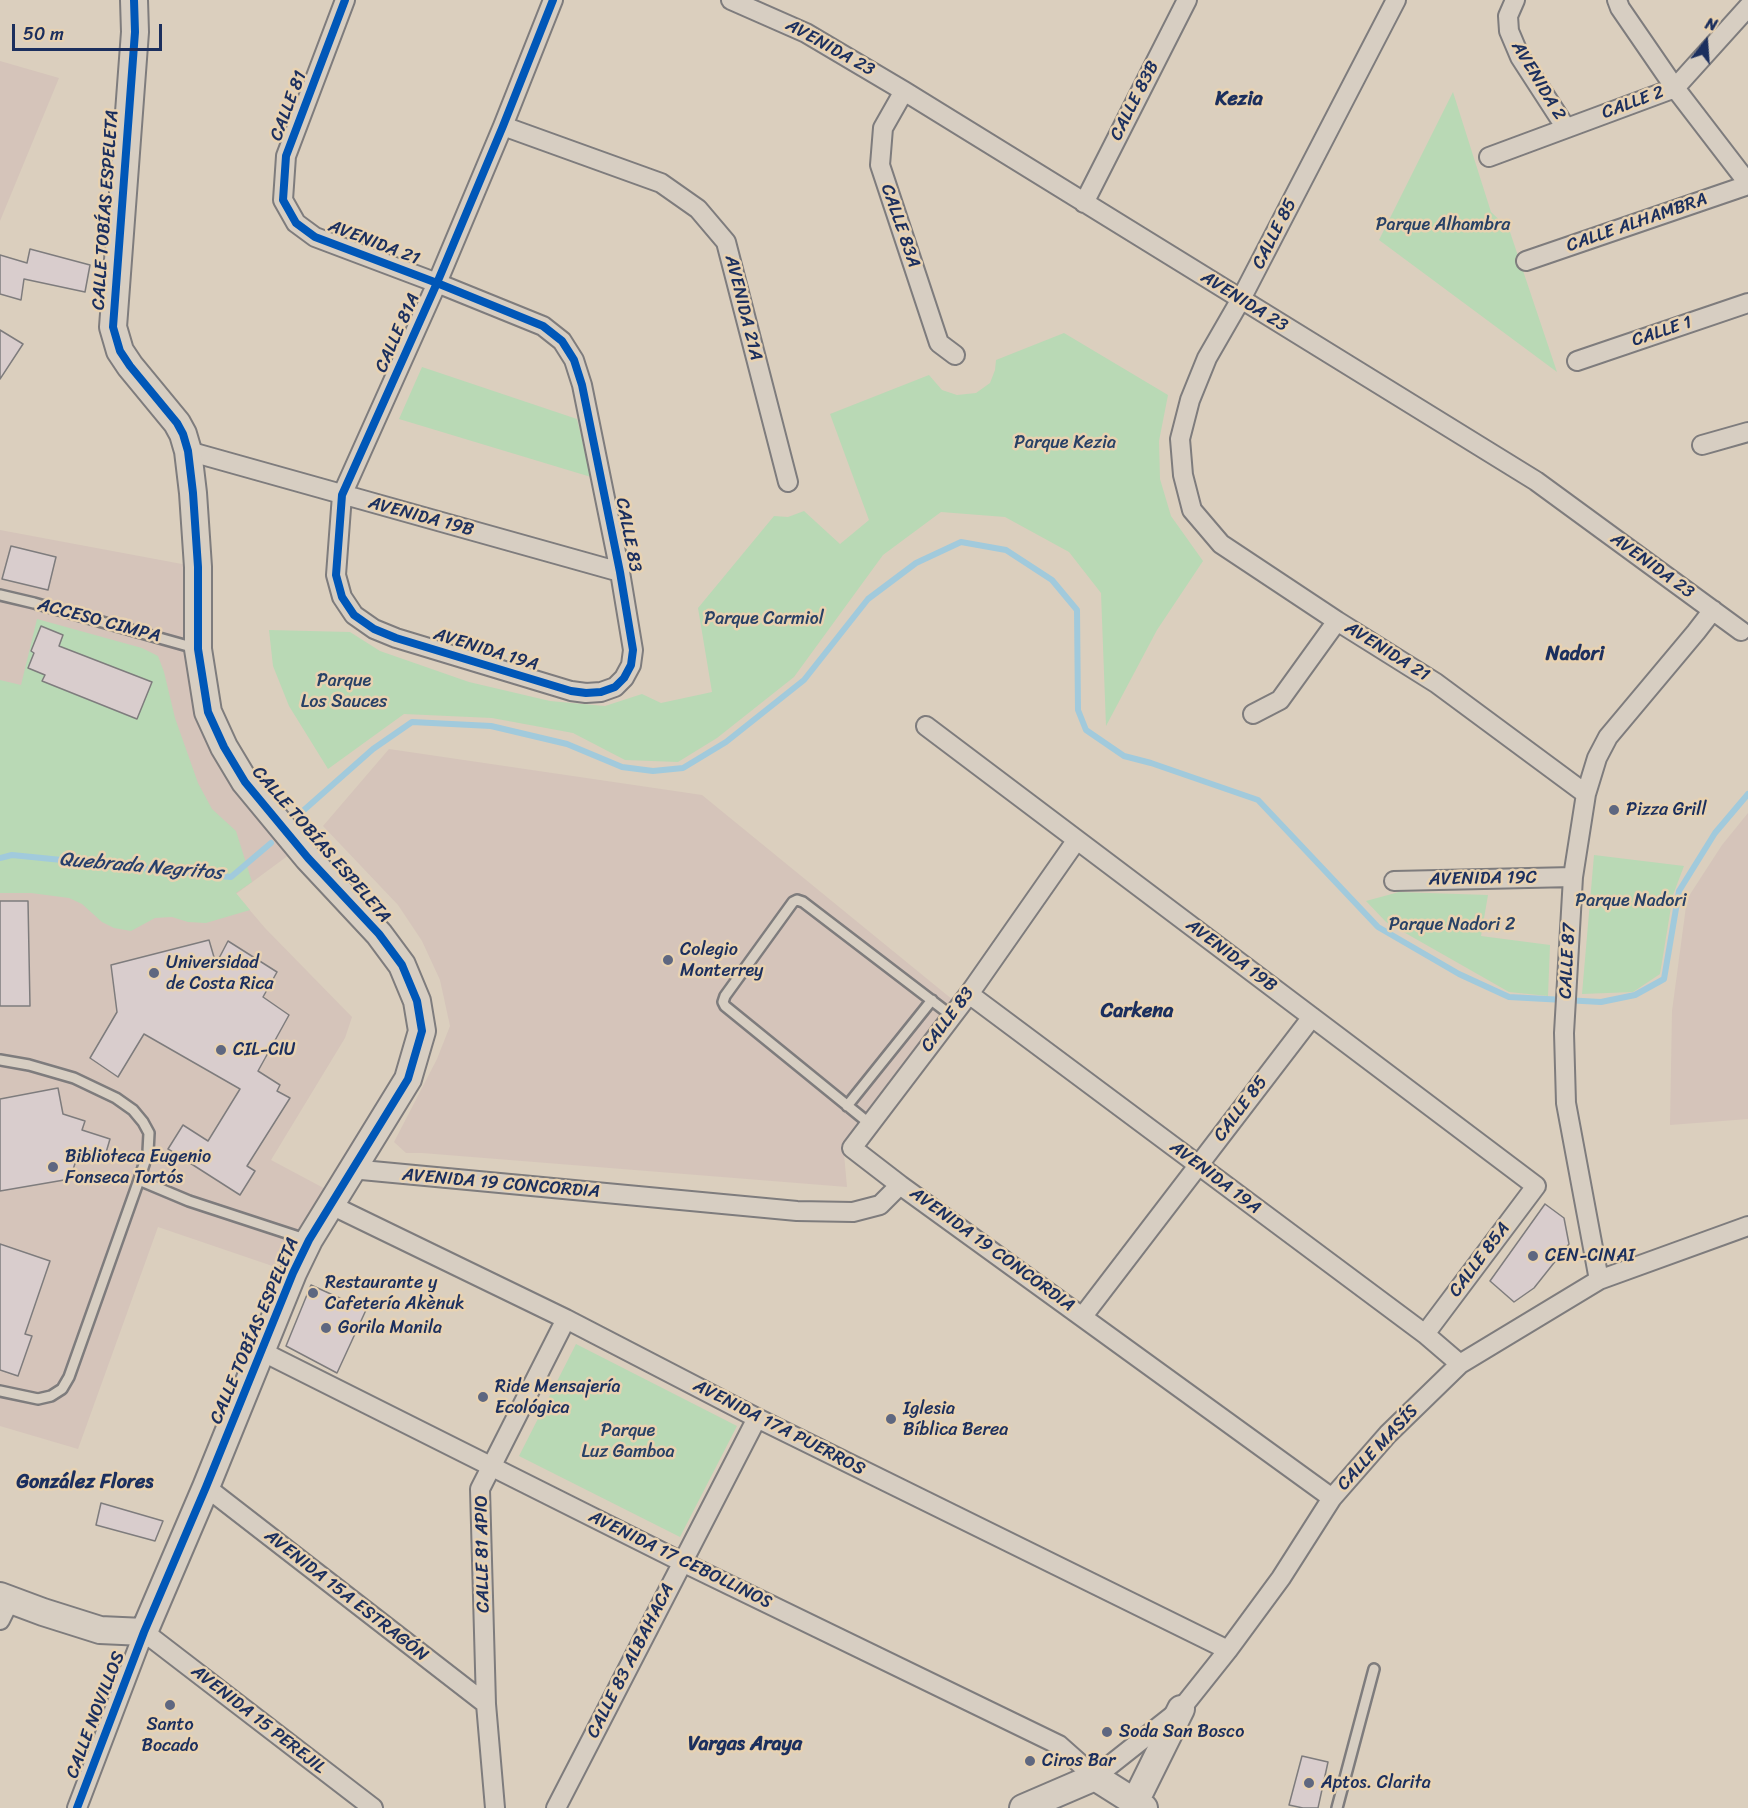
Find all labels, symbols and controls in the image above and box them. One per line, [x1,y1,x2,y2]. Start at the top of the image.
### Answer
text: N [1702,9,1721,40]
scale bar [15,12,165,50]
north arrow [1676,12,1736,72]
street label: AVENIDA 23 [782,15,878,81]
text: 50 m [23,18,64,50]
street label: AVENIDA 2 [1506,38,1570,124]
street label: CALLE 83B [1106,58,1164,144]
street label: CALLE 81 [266,68,312,144]
street label: CALLE 2 [1599,82,1667,124]
district label: Kezia [1215,88,1263,112]
street label: CALLE TOBÍAS ESPELETA [88,109,124,311]
street label: CALLE 83A [876,181,924,271]
street label: CALLE ALHAMBRA [1564,189,1710,257]
street label: CALLE 85 [1248,195,1302,273]
park label: Parque Alhambra [1376,214,1510,236]
street label: AVENIDA 21 [325,216,423,270]
street label: AVENIDA 21A [719,253,767,363]
street label: AVENIDA 23 [1197,267,1291,337]
street label: CALLE 81A [371,290,425,376]
street label: CALLE 1 [1629,312,1695,352]
park label: Parque Kezia [1014,432,1116,454]
street label: AVENIDA 19B [366,493,476,541]
street label: CALLE 83 [610,496,646,574]
street label: AVENIDA 23 [1606,528,1698,604]
street label: ACCESO CIMPA [35,594,163,648]
park label: Parque Carmiol [704,608,824,630]
street label: AVENIDA 21 [1341,617,1433,687]
street label: AVENIDA 19A [431,624,541,676]
district label: Nadori [1546,643,1604,667]
park label: Parque Los Sauces [301,670,387,712]
street label: CALLE TOBÍAS ESPELETA [247,762,395,928]
place label: Pizza Grill [1626,799,1707,821]
marker: Pizza Grill [1607,803,1621,817]
water label: Quebrada Negritos [58,848,224,886]
street label: AVENIDA 19C [1429,867,1537,891]
park label: Parque Nadori [1575,890,1687,912]
park label: Parque Nadori 2 [1389,914,1515,936]
street label: AVENIDA 19B [1181,915,1281,997]
street label: CALLE 87 [1555,923,1581,999]
place label: Colegio Monterrey [680,939,763,982]
place label: Universidad de Costa Rica [166,952,274,994]
marker: Colegio Monterrey [661,953,675,967]
marker: Universidad de Costa Rica [147,966,161,980]
street label: CALLE 83 [917,984,979,1056]
district label: Carkena [1101,1000,1173,1024]
place label: CIL-CIU [233,1039,296,1061]
marker: CIL-CIU [214,1043,228,1057]
street label: CALLE 85 [1209,1072,1273,1146]
street label: AVENIDA 19A [1165,1137,1265,1219]
place label: Biblioteca Eugenio Fonseca Tortós [65,1146,211,1188]
marker: Biblioteca Eugenio Fonseca Tortós [46,1160,60,1174]
street label: AVENIDA 19 CONCORDIA [401,1165,601,1203]
street label: AVENIDA 19 CONCORDIA [905,1183,1079,1317]
street label: CALLE 85A [1445,1218,1515,1302]
street label: CALLE TOBÍAS ESPELETA [206,1235,304,1427]
place label: CEN-CINAI [1545,1245,1635,1267]
marker: CEN-CINAI [1526,1249,1540,1263]
place label: Restaurante y Cafetería Akènuk [325,1272,465,1314]
marker: Restaurante y Cafetería Akènuk [306,1286,320,1300]
place label: Gorila Manila [338,1317,442,1339]
marker: Gorila Manila [319,1321,333,1335]
street label: AVENIDA 17A PUERROS [690,1375,868,1481]
place label: Ride Mensajería Ecológica [495,1376,621,1418]
marker: Ride Mensajería Ecológica [476,1390,490,1404]
place label: Iglesia Bíblica Berea [903,1398,1008,1440]
street label: CALLE MASÍS [1333,1401,1423,1495]
marker: Iglesia Bíblica Berea [884,1412,898,1426]
park label: Parque Luz Gamboa [581,1420,675,1462]
district label: González Flores [16,1471,154,1495]
street label: CALLE 81 APIO [471,1495,495,1613]
street label: AVENIDA 17 CEBOLLINOS [585,1506,775,1614]
street label: AVENIDA 15A ESTRAGÓN [260,1525,432,1667]
street label: CALLE 83 ALBAHACA [583,1580,679,1742]
street label: CALLE NOVILLOS [62,1648,130,1782]
street label: AVENIDA 15 PEREJIL [187,1661,329,1779]
marker: Santo Bocado [163,1698,177,1712]
place label: Santo Bocado [142,1714,198,1756]
place label: Soda San Bosco [1119,1721,1244,1743]
marker: Soda San Bosco [1100,1725,1114,1739]
district label: Vargas Araya [688,1733,802,1757]
place label: Ciros Bar [1042,1750,1115,1772]
marker: Ciros Bar [1023,1754,1037,1768]
place label: Aptos. Clarita [1321,1772,1431,1794]
marker: Aptos. Clarita [1302,1776,1316,1790]

